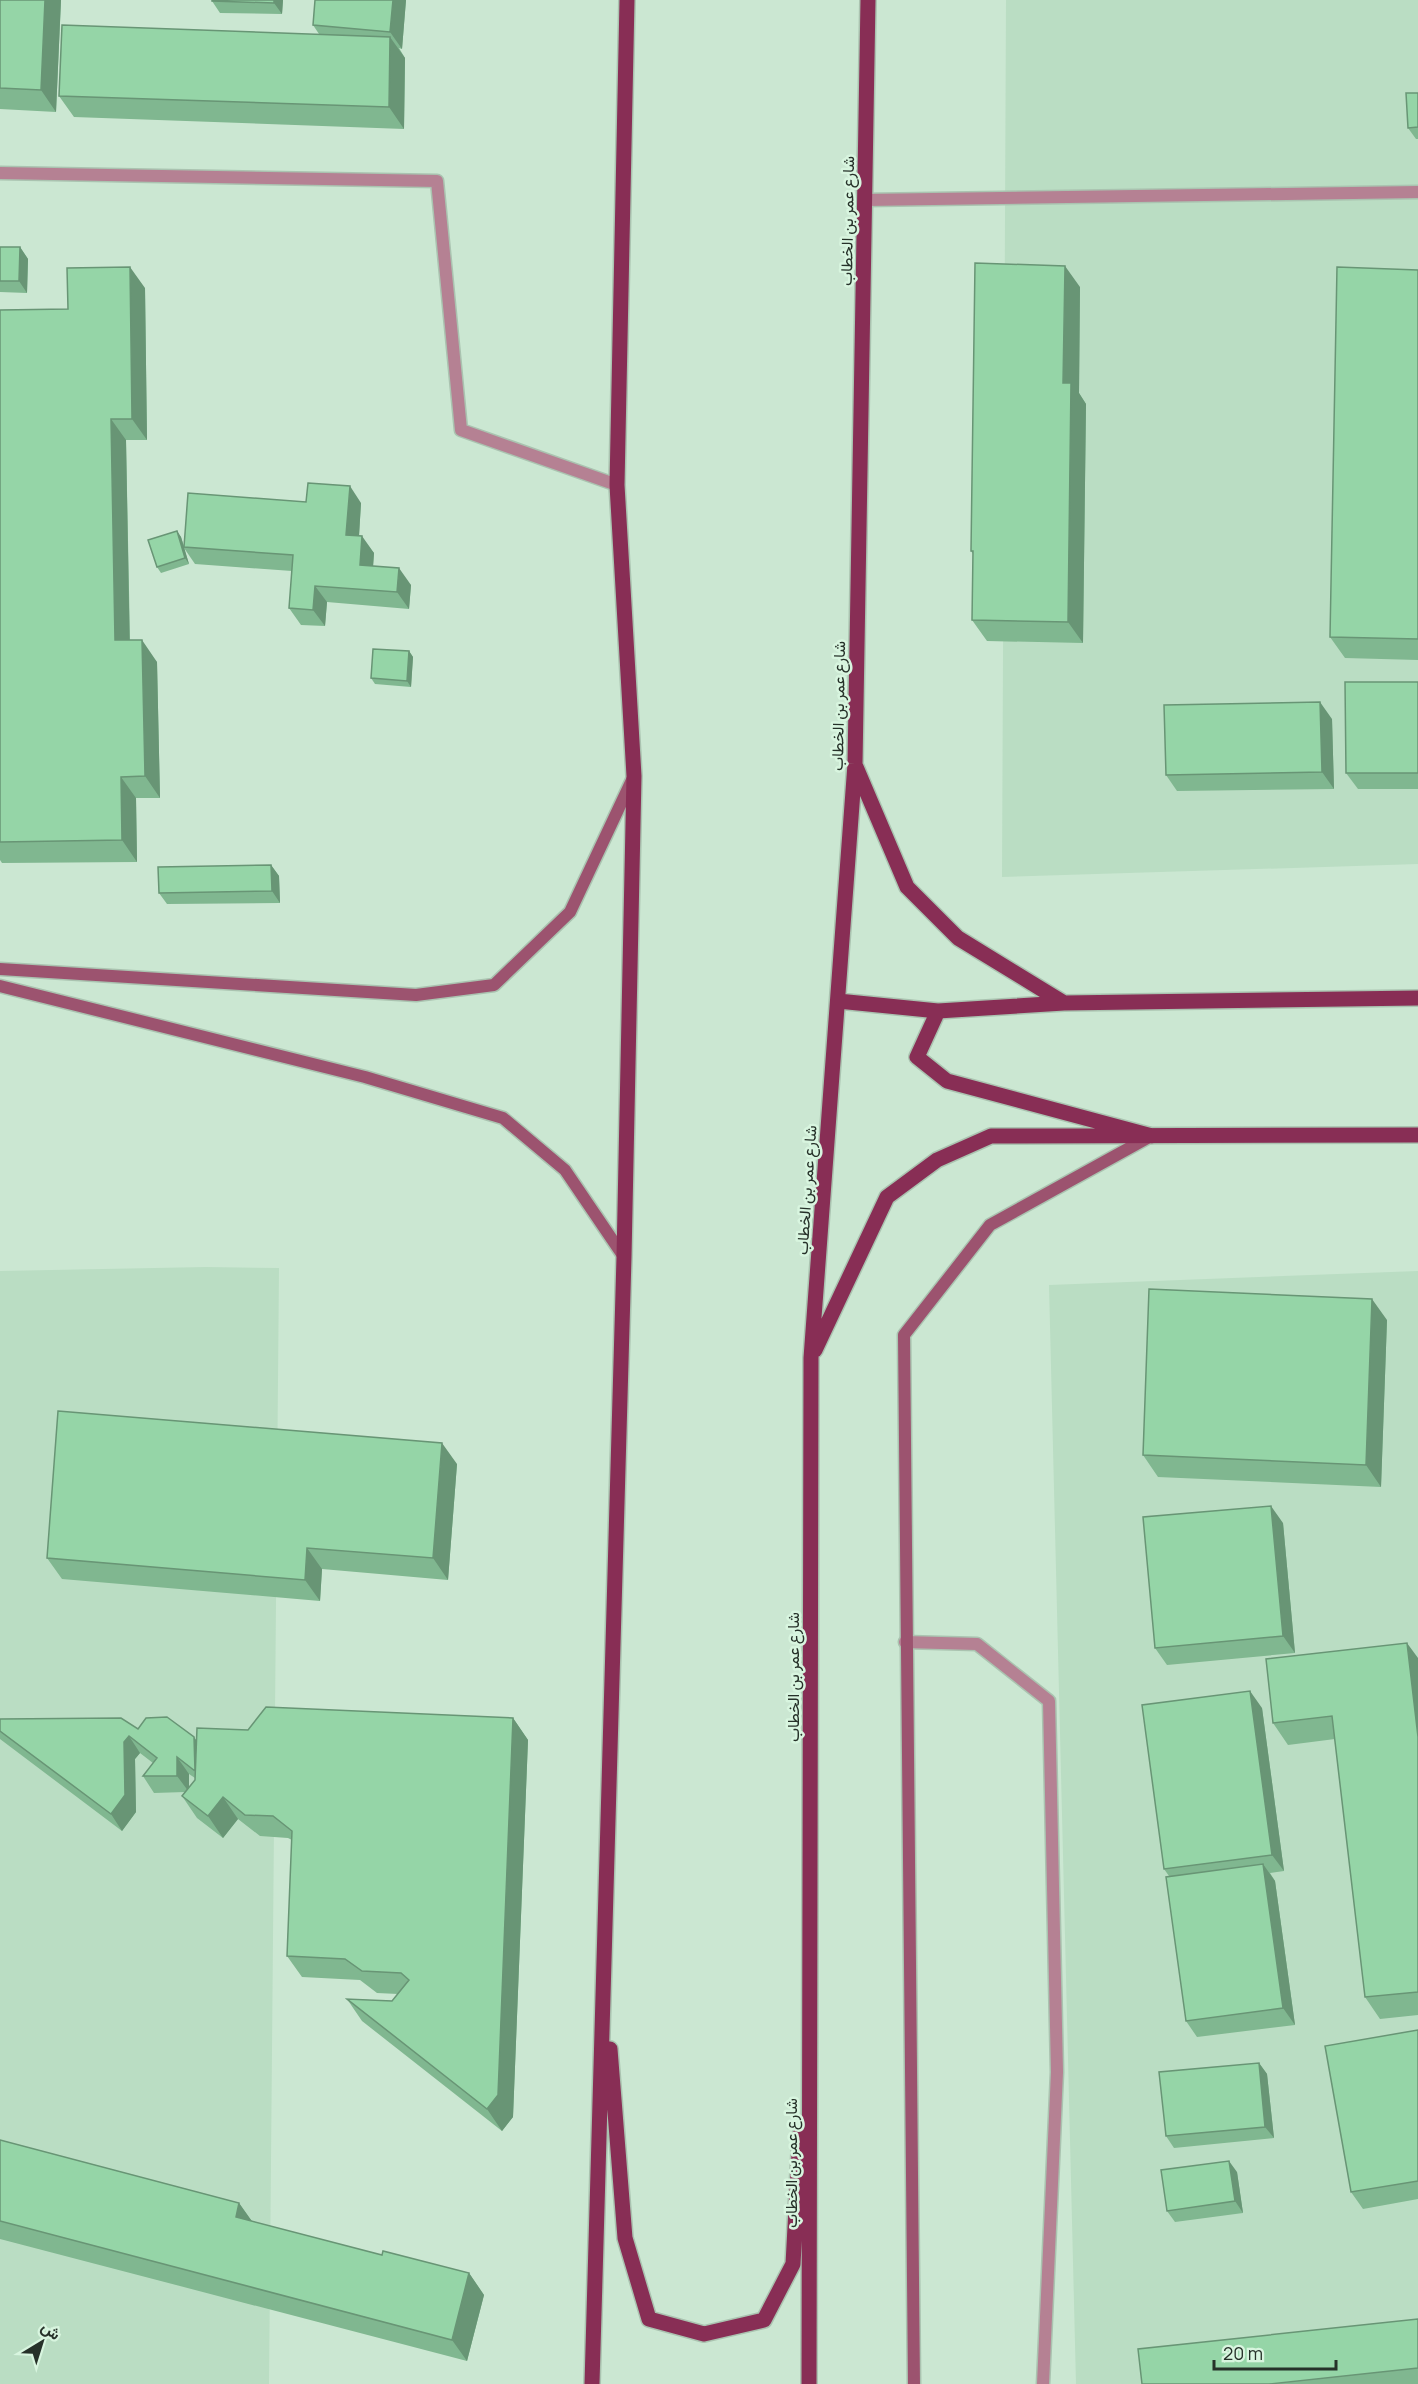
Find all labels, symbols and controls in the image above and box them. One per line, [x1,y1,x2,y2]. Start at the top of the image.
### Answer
street label: شارع عمر بن الخطاب [835,156,860,286]
street label: شارع عمر بن الخطاب [826,641,851,771]
street label: شارع عمر بن الخطاب [790,1124,823,1256]
street label: شارع عمر بن الخطاب [782,1612,805,1742]
street label: شارع عمر بن الخطاب [780,2098,803,2228]
north arrow [12,2312,72,2372]
text: ش [37,2316,66,2345]
scale bar [1214,2333,1336,2371]
text: 20 m [1223,2341,1263,2365]

